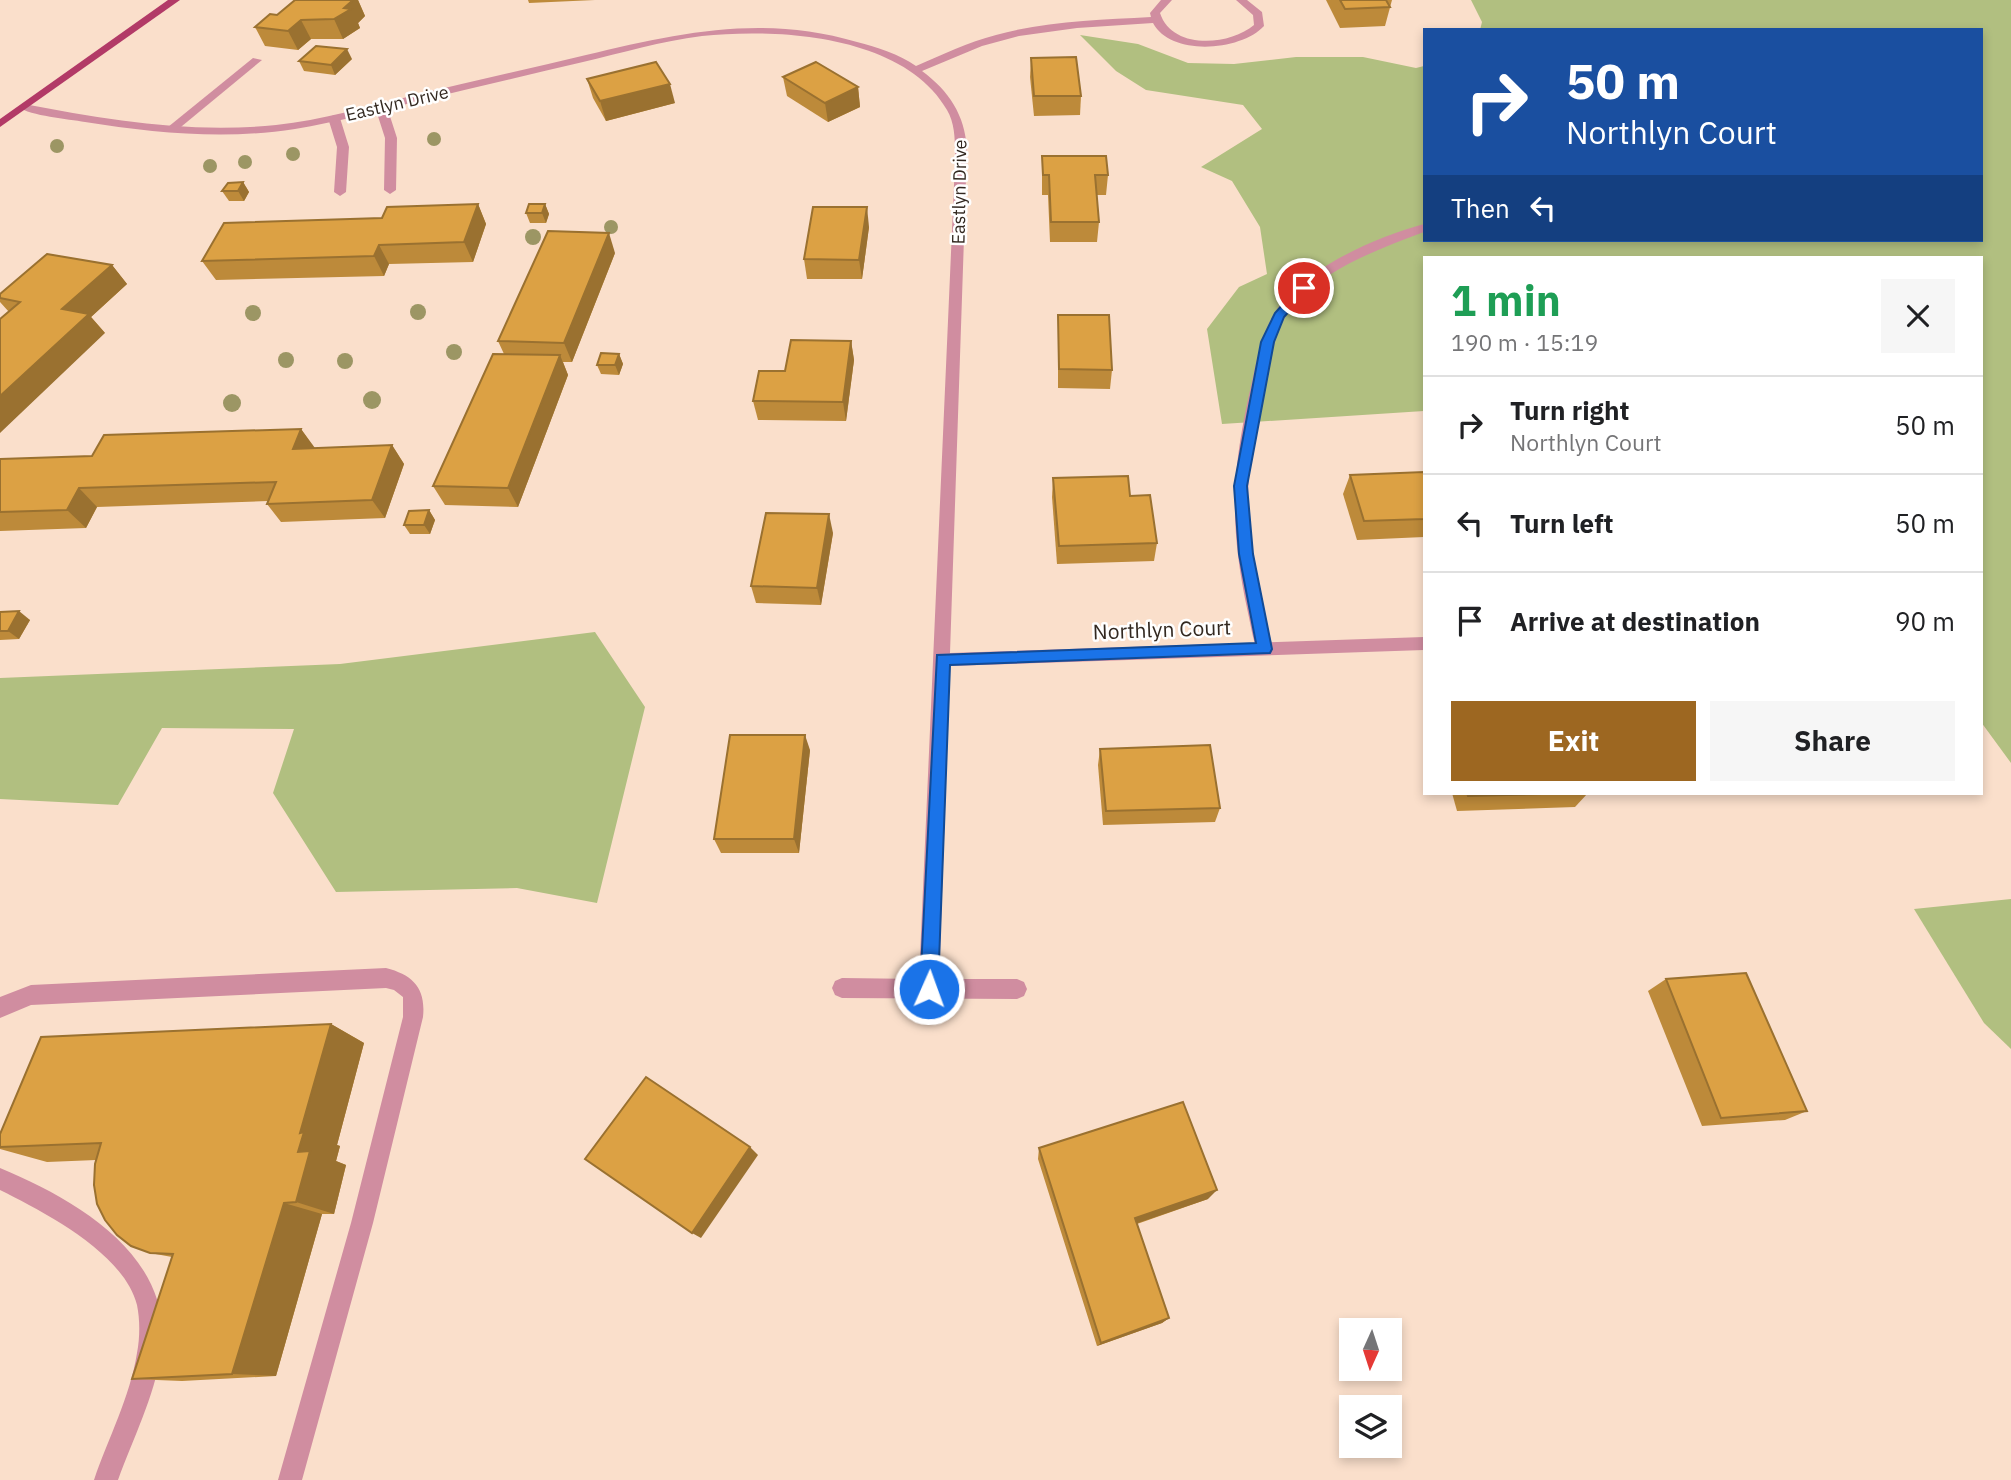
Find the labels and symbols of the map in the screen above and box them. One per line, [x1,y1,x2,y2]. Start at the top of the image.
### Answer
street label: Eastlyn Drive [343,80,451,126]
street label: Eastlyn Drive [947,139,971,245]
pin [1274,258,1334,318]
street label: Northlyn Court [1092,613,1232,645]
position arrow [892,952,966,1026]
north arrow [1339,1318,1402,1381]

